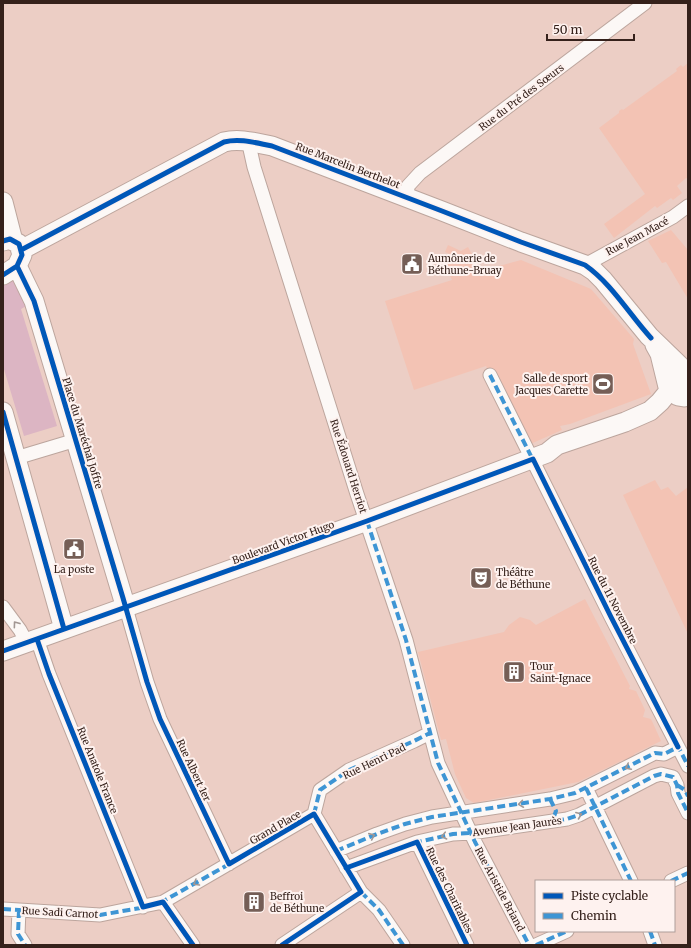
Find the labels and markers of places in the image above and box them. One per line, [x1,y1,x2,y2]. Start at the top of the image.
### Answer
public building icon: Aumônerie de Béthune-Bruay [399,251,425,277]
place label: Aumônerie de Béthune-Bruay [427,252,502,277]
sports icon: Salle de sport Jacques Carette [590,371,616,397]
place label: Salle de sport Jacques Carette [514,372,588,397]
public building icon: La poste [61,536,87,562]
place label: La poste [54,563,94,576]
theatre icon: Théâtre de Béthune [468,565,494,591]
place label: Théâtre de Béthune [496,566,550,591]
building icon: Tour Saint-Ignace [501,659,527,685]
place label: Tour Saint-Ignace [530,660,591,685]
building icon: Beffroi de Béthune [241,889,267,915]
place label: Beffroi de Béthune [270,890,324,915]

